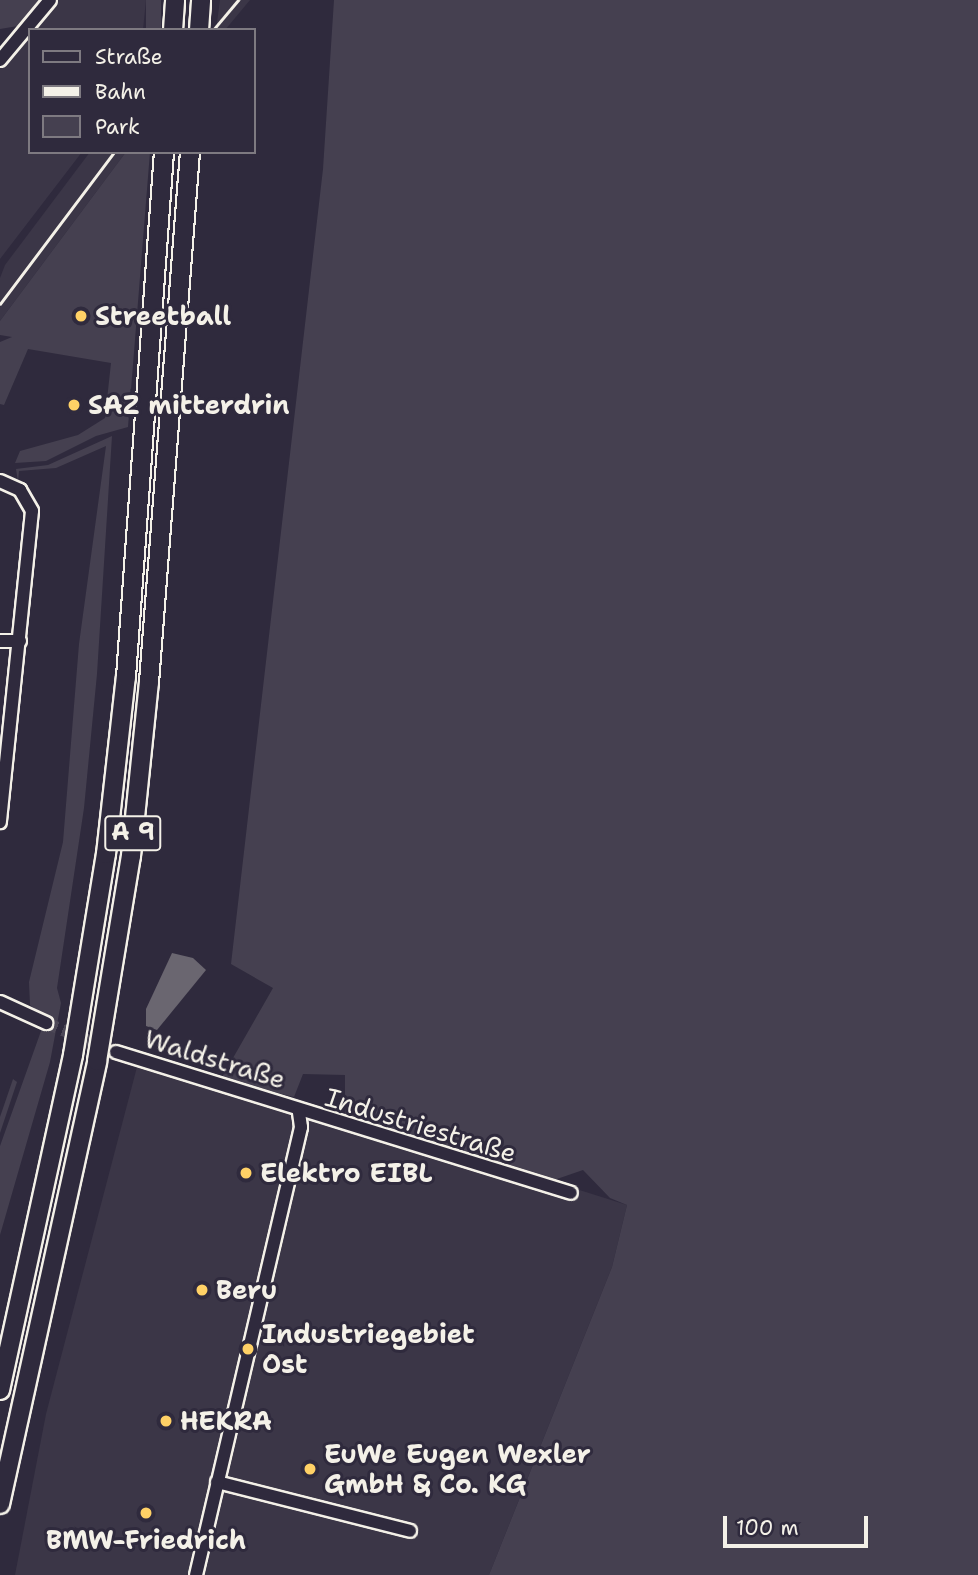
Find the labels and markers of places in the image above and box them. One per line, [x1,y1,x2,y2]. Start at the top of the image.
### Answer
place label: Streetball [95,300,231,332]
marker: Streetball [73,308,89,324]
place label: SAZ mitterdrin [88,389,290,421]
marker: SAZ mitterdrin [66,397,82,413]
place label: Elektro EIBL [260,1157,432,1189]
marker: Elektro EIBL [238,1165,254,1181]
place label: Beru [216,1274,277,1306]
marker: Beru [194,1282,210,1298]
place label: Industriegebiet Ost [262,1318,475,1380]
marker: Industriegebiet Ost [240,1341,256,1357]
place label: HEKRA [180,1405,272,1437]
marker: HEKRA [158,1413,174,1429]
place label: EuWe Eugen Wexler GmbH & Co. KG [324,1438,591,1500]
marker: EuWe Eugen Wexler GmbH & Co. KG [302,1461,318,1477]
marker: BMW-Friedrich [138,1505,154,1521]
place label: BMW-Friedrich [46,1524,246,1556]

